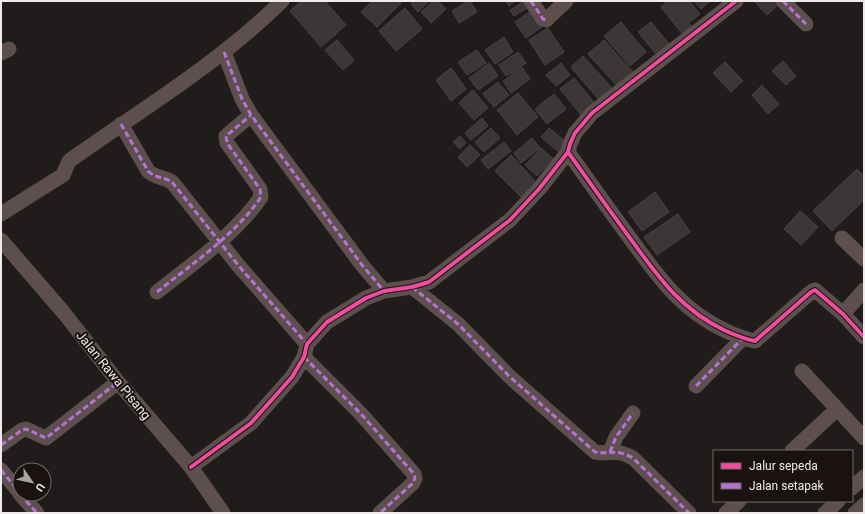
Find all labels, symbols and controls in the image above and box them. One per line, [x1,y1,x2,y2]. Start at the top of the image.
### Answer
street label: Jalan Rawa Pisang [73,328,154,423]
legend [713,450,853,502]
text: Jalur sepeda [749,459,818,473]
north arrow [12,462,52,502]
text: Jalan setapak [749,479,824,493]
text: U [32,481,47,494]

